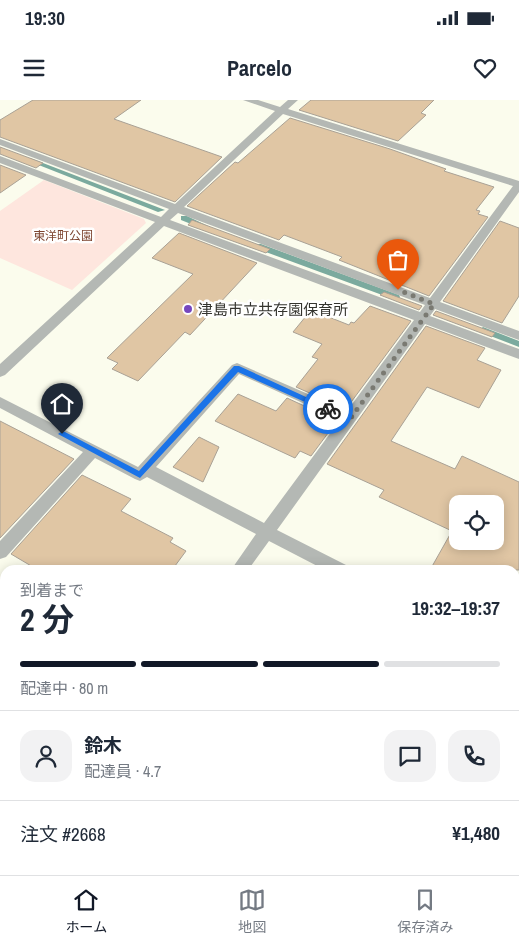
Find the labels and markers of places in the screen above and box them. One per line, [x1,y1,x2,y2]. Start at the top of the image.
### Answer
pin [377,239,419,290]
place label: 津島市立共存園保育所 [198,299,348,320]
marker: 津島市立共存園保育所 [182,303,194,315]
pin [41,383,83,434]

